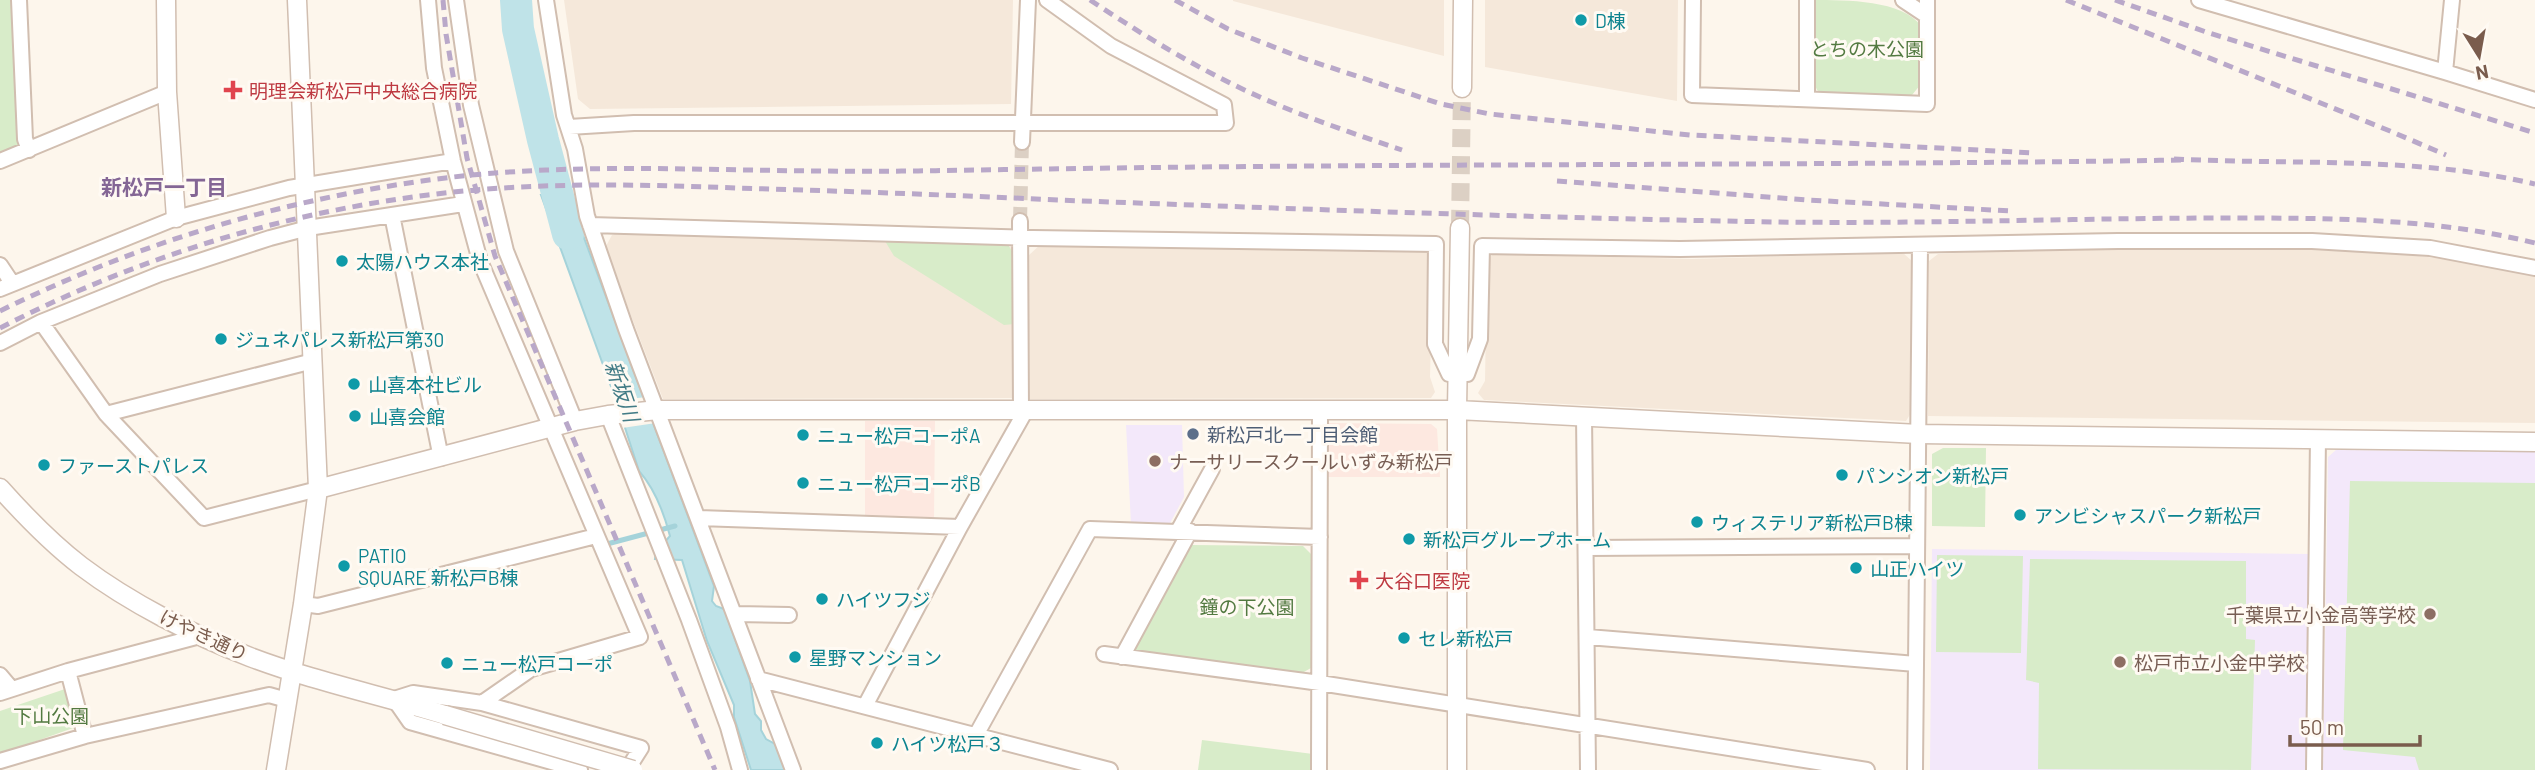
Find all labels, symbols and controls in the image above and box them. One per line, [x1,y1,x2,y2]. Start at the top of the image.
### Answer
place label: D棟 [1595,9,1626,32]
marker: D棟 [1573,12,1589,28]
north arrow [2444,21,2514,91]
park label: とちの木公園 [1810,37,1924,60]
text: N [2474,61,2491,86]
place label: 明理会新松戸中央総合病院 [249,79,477,102]
marker: 明理会新松戸中央総合病院 [223,80,243,100]
district label: 新松戸一丁目 [101,174,227,199]
place label: 太陽ハウス本社 [356,250,489,273]
marker: 太陽ハウス本社 [334,253,350,269]
place label: ジュネパレス新松戸第30 [235,328,444,351]
marker: ジュネパレス新松戸第30 [213,331,229,347]
water label: 新坂川 [601,357,646,427]
place label: 山喜本社ビル [368,373,482,396]
marker: 山喜本社ビル [346,376,362,392]
place label: 山喜会館 [369,405,445,428]
marker: 山喜会館 [347,408,363,424]
place label: 新松戸北一丁目会館 [1207,423,1378,446]
place label: ニュー松戸コーポA [817,424,981,447]
marker: 新松戸北一丁目会館 [1185,426,1201,442]
marker: ニュー松戸コーポA [795,427,811,443]
place label: ナーサリースクールいずみ新松戸 [1169,450,1453,473]
marker: ナーサリースクールいずみ新松戸 [1147,453,1163,469]
place label: ファーストパレス [58,454,209,477]
marker: ファーストパレス [36,457,52,473]
place label: パンシオン新松戸 [1856,464,2009,487]
marker: パンシオン新松戸 [1834,467,1850,483]
place label: ニュー松戸コーポB [817,472,981,495]
marker: ニュー松戸コーポB [795,475,811,491]
place label: アンビシャスパーク新松戸 [2034,504,2261,527]
marker: アンビシャスパーク新松戸 [2012,507,2028,523]
place label: ウィステリア新松戸B棟 [1711,511,1913,534]
marker: ウィステリア新松戸B棟 [1689,514,1705,530]
place label: 新松戸グループホーム [1423,528,1611,551]
marker: 新松戸グループホーム [1401,531,1417,547]
place label: PATIO SQUARE 新松戸B棟 [358,544,519,589]
place label: 山正ハイツ [1870,557,1965,580]
marker: PATIO SQUARE 新松戸B棟 [336,558,352,574]
marker: 山正ハイツ [1848,560,1864,576]
place label: 大谷口医院 [1375,569,1470,592]
marker: 大谷口医院 [1349,570,1369,590]
place label: ハイツフジ [836,588,931,611]
marker: ハイツフジ [814,591,830,607]
park label: 鐘の下公園 [1199,595,1295,618]
place label: 千葉県立小金高等学校 [2226,603,2416,626]
street label: けやき通り [156,604,252,666]
marker: 千葉県立小金高等学校 [2422,606,2438,622]
place label: セレ新松戸 [1418,627,1513,650]
marker: セレ新松戸 [1396,630,1412,646]
place label: 星野マンション [809,646,942,669]
marker: 星野マンション [787,649,803,665]
place label: 松戸市立小金中学校 [2134,651,2305,674]
place label: ニュー松戸コーポ [461,652,613,675]
marker: 松戸市立小金中学校 [2112,654,2128,670]
marker: ニュー松戸コーポ [439,655,455,671]
park label: 下山公園 [13,704,89,727]
scale bar [2290,704,2420,748]
text: 50 m [2300,714,2344,739]
place label: ハイツ松戸３ [891,732,1005,755]
marker: ハイツ松戸３ [869,735,885,751]

